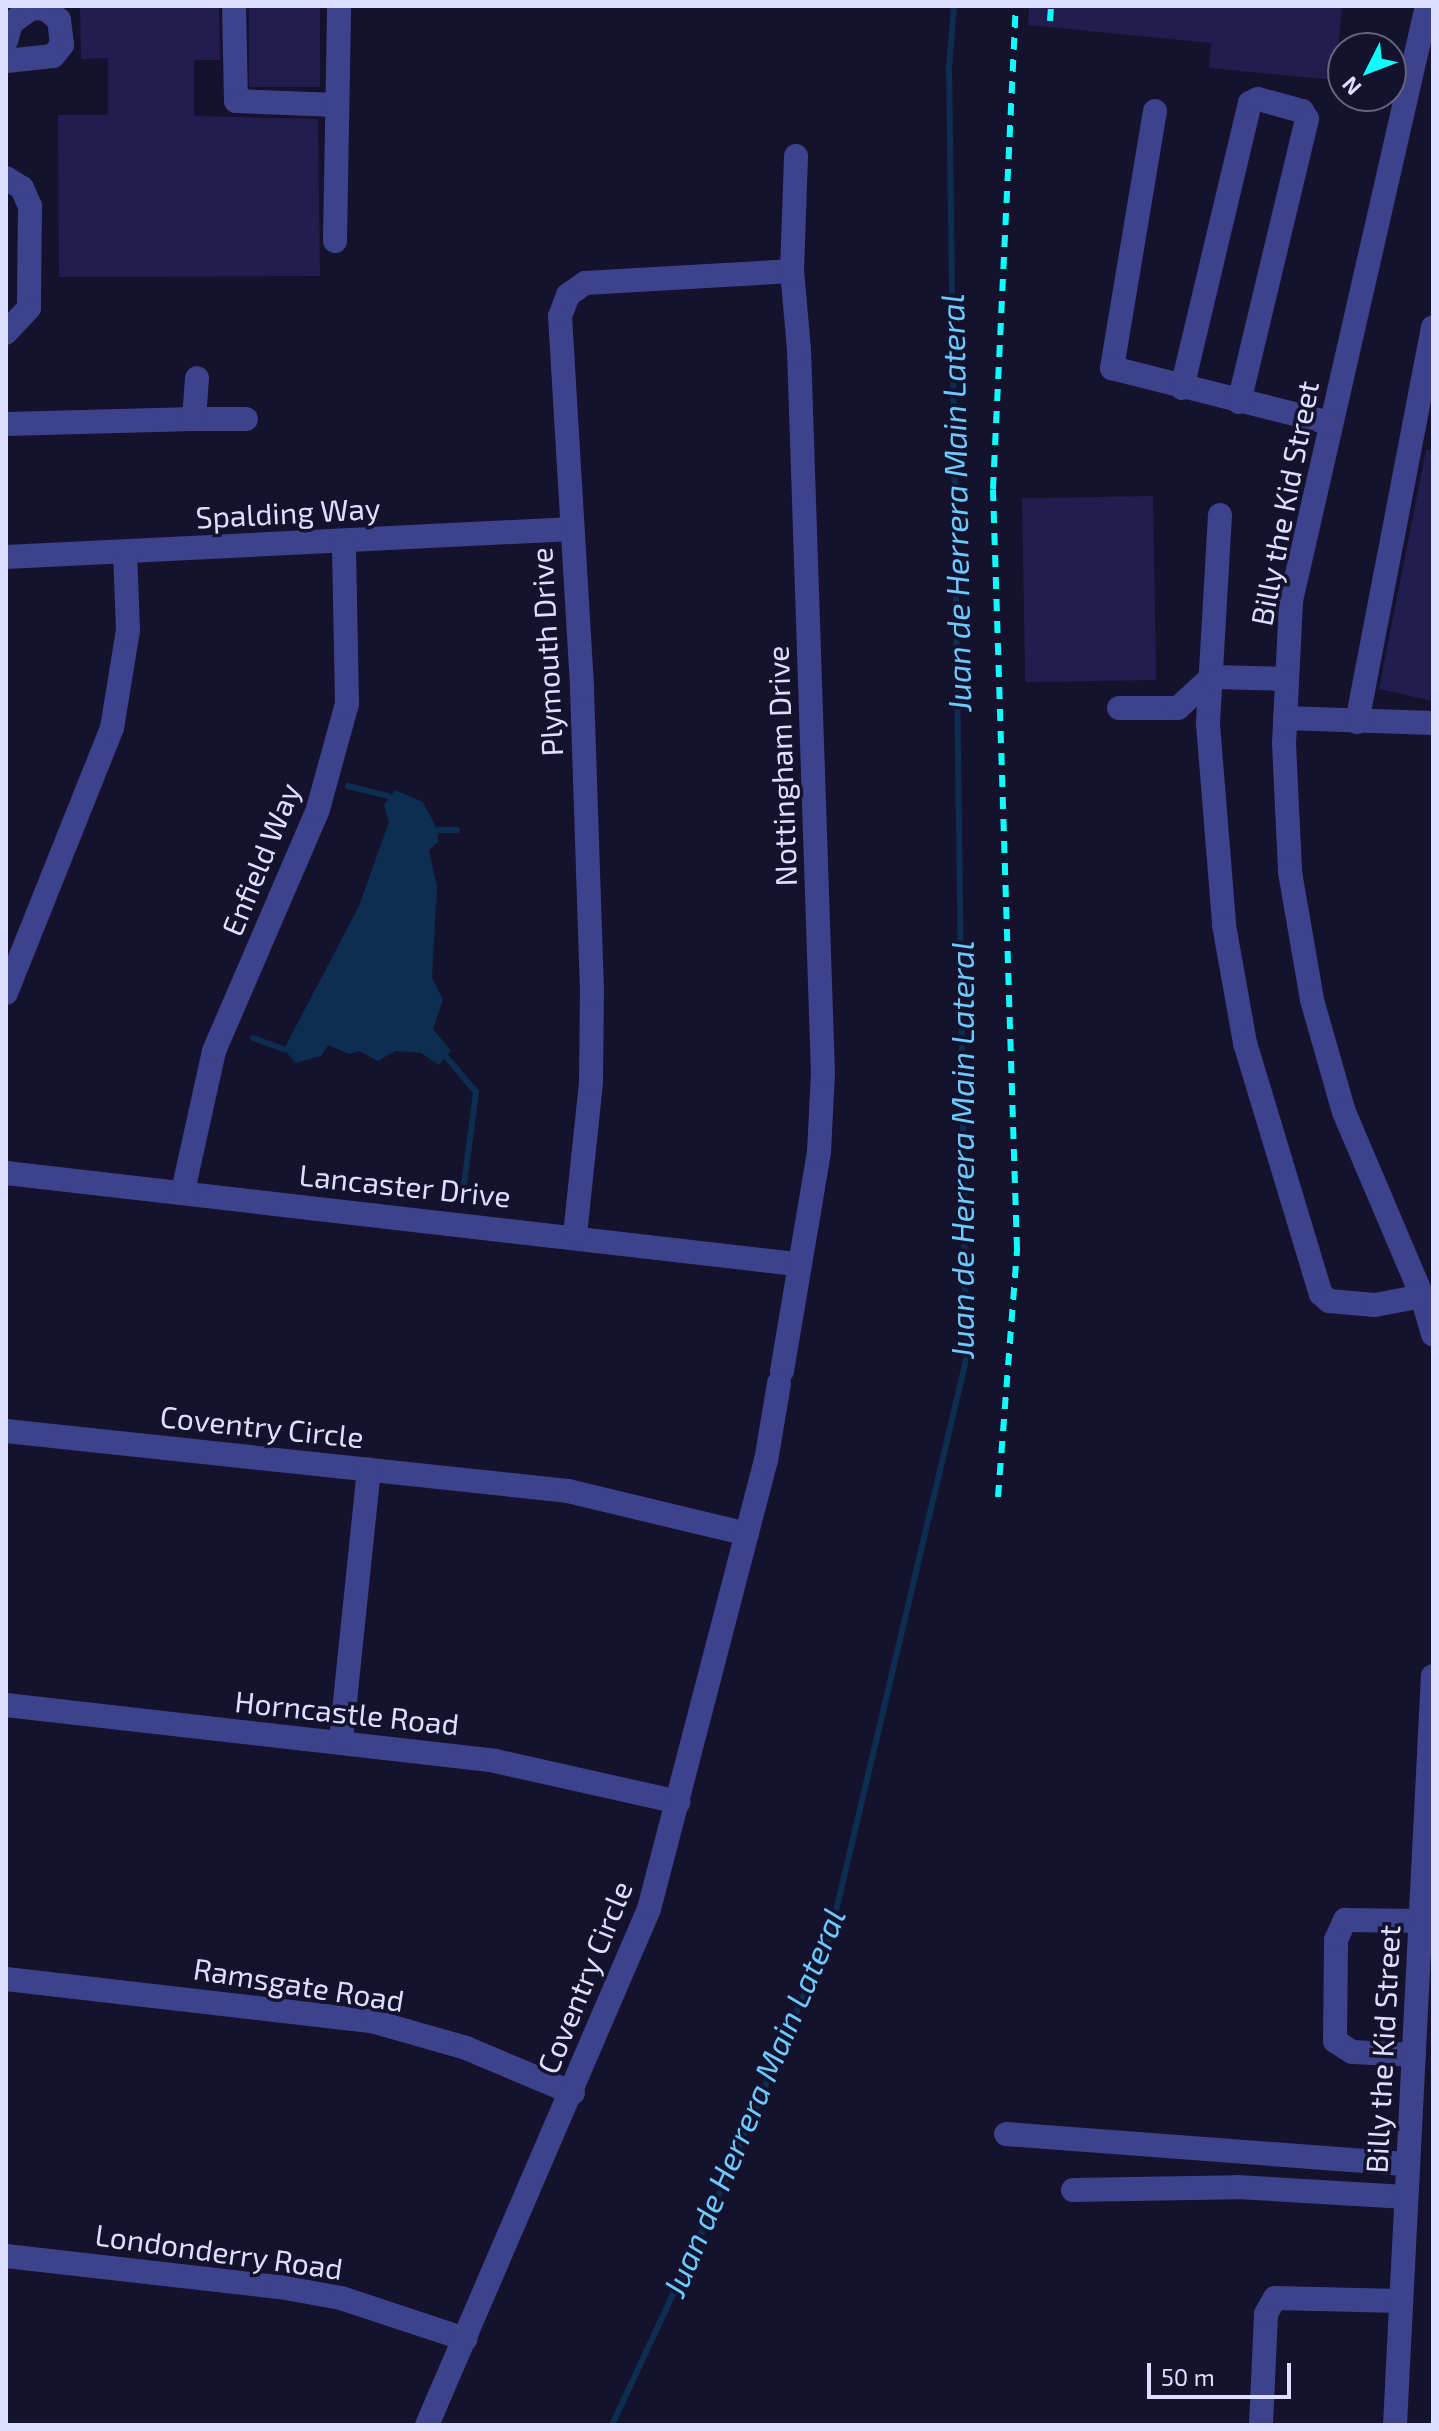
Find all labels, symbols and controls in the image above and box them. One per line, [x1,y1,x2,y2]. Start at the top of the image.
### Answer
north arrow [1327,32,1407,112]
text: N [1336,72,1366,101]
water label: Juan de Herrera Main Lateral [932,294,978,712]
street label: Billy the Kid Street [1242,377,1326,629]
street label: Spalding Way [194,489,382,535]
street label: Plymouth Drive [523,547,569,757]
street label: Nottingham Drive [759,645,803,887]
street label: Enfield Way [213,777,307,941]
water label: Juan de Herrera Main Lateral [942,941,980,1359]
street label: Lancaster Drive [297,1156,513,1214]
street label: Coventry Circle [158,1397,366,1455]
street label: Horncastle Road [233,1682,461,1742]
street label: Coventry Circle [529,1875,639,2079]
water label: Juan de Herrera Main Lateral [654,1902,852,2302]
street label: Billy the Kid Street [1357,1923,1407,2175]
street label: Ramsgate Road [191,1950,407,2018]
street label: Londonderry Road [92,2216,346,2286]
scale bar [1151,2347,1295,2397]
text: 50 m [1161,2362,1215,2391]

